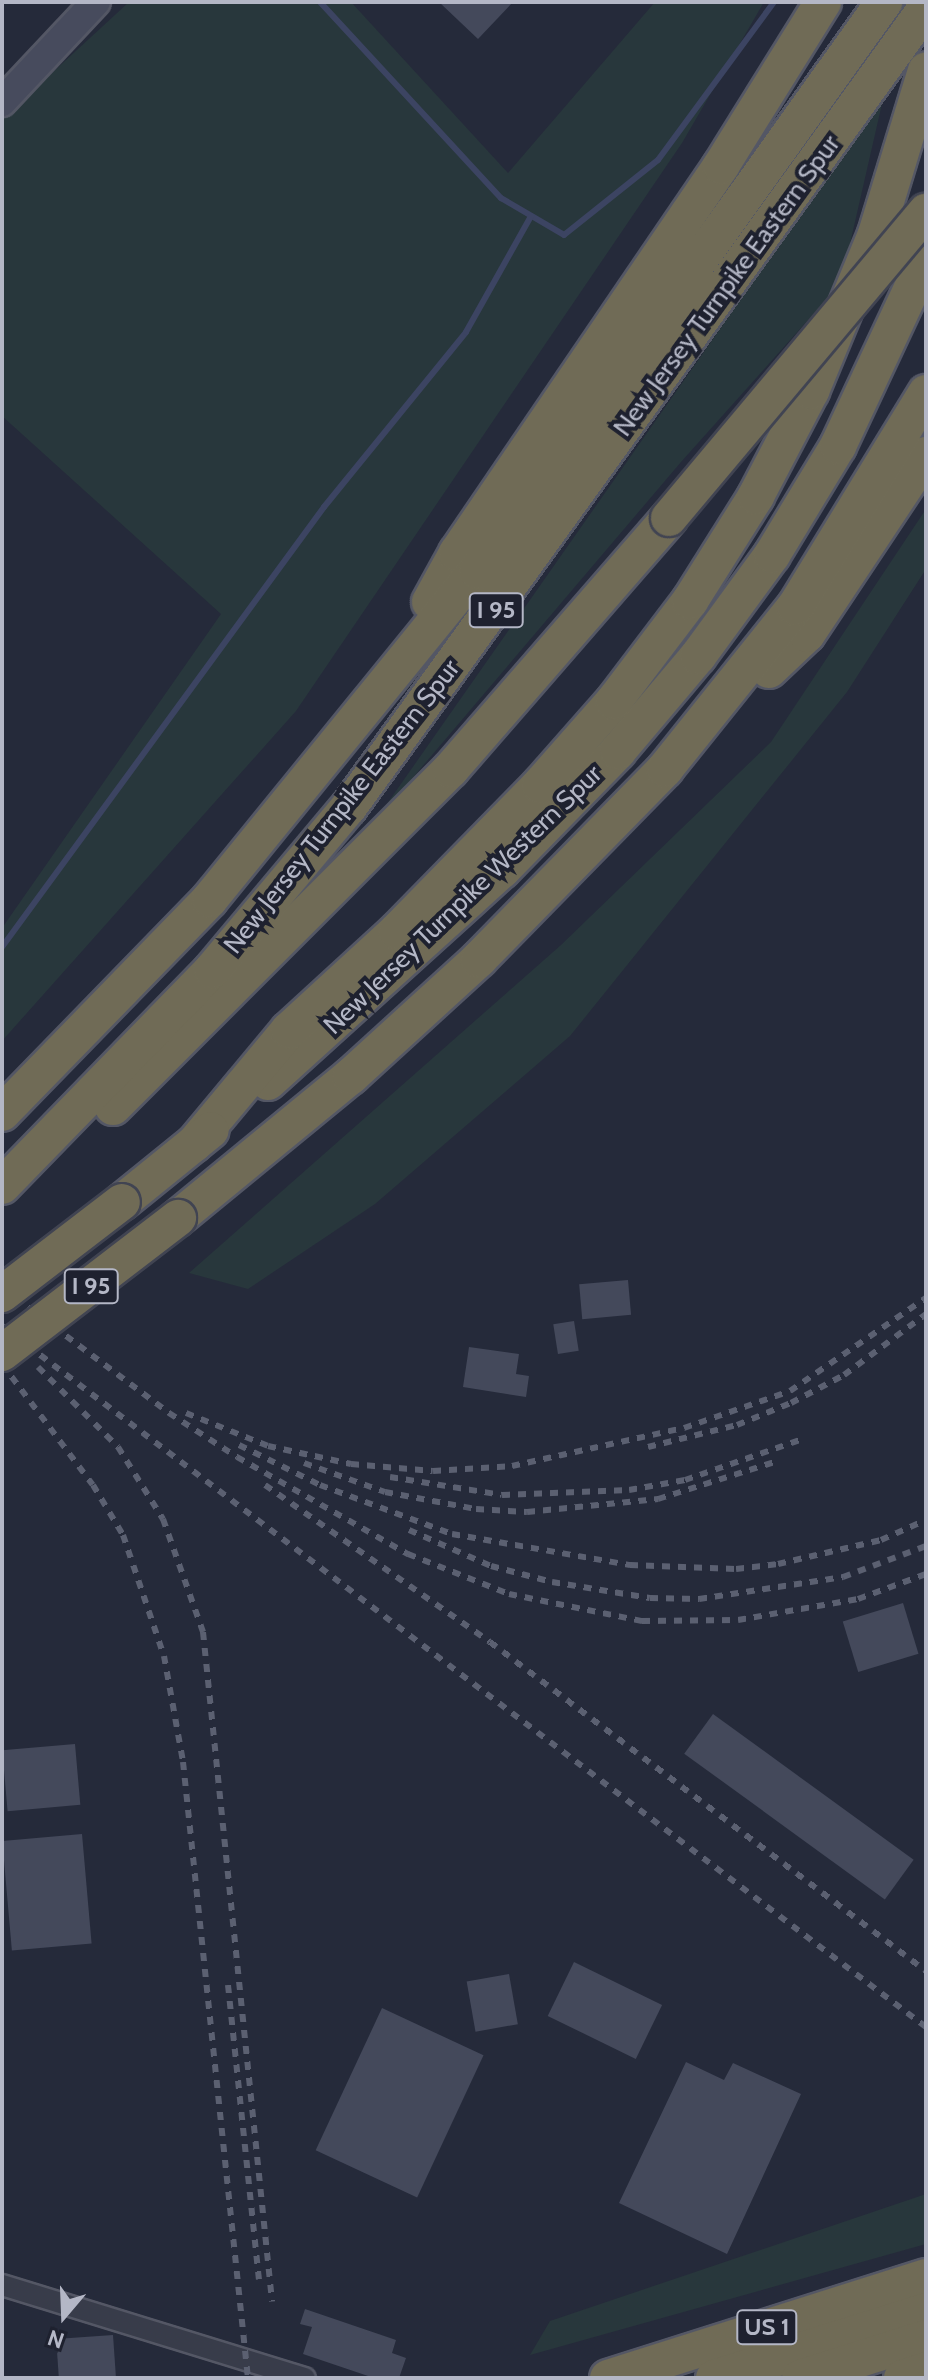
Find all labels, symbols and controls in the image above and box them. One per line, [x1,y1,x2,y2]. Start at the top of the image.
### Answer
street label: New Jersey Turnpike Eastern Spur [607,129,847,443]
road number: I 95 [468,590,524,630]
street label: New Jersey Turnpike Eastern Spur [218,654,466,960]
street label: New Jersey Turnpike Western Spur [317,759,609,1041]
road number: I 95 [63,1266,119,1306]
north arrow [24,2276,104,2356]
road number: US 1 [735,2307,799,2347]
text: N [44,2324,68,2354]

